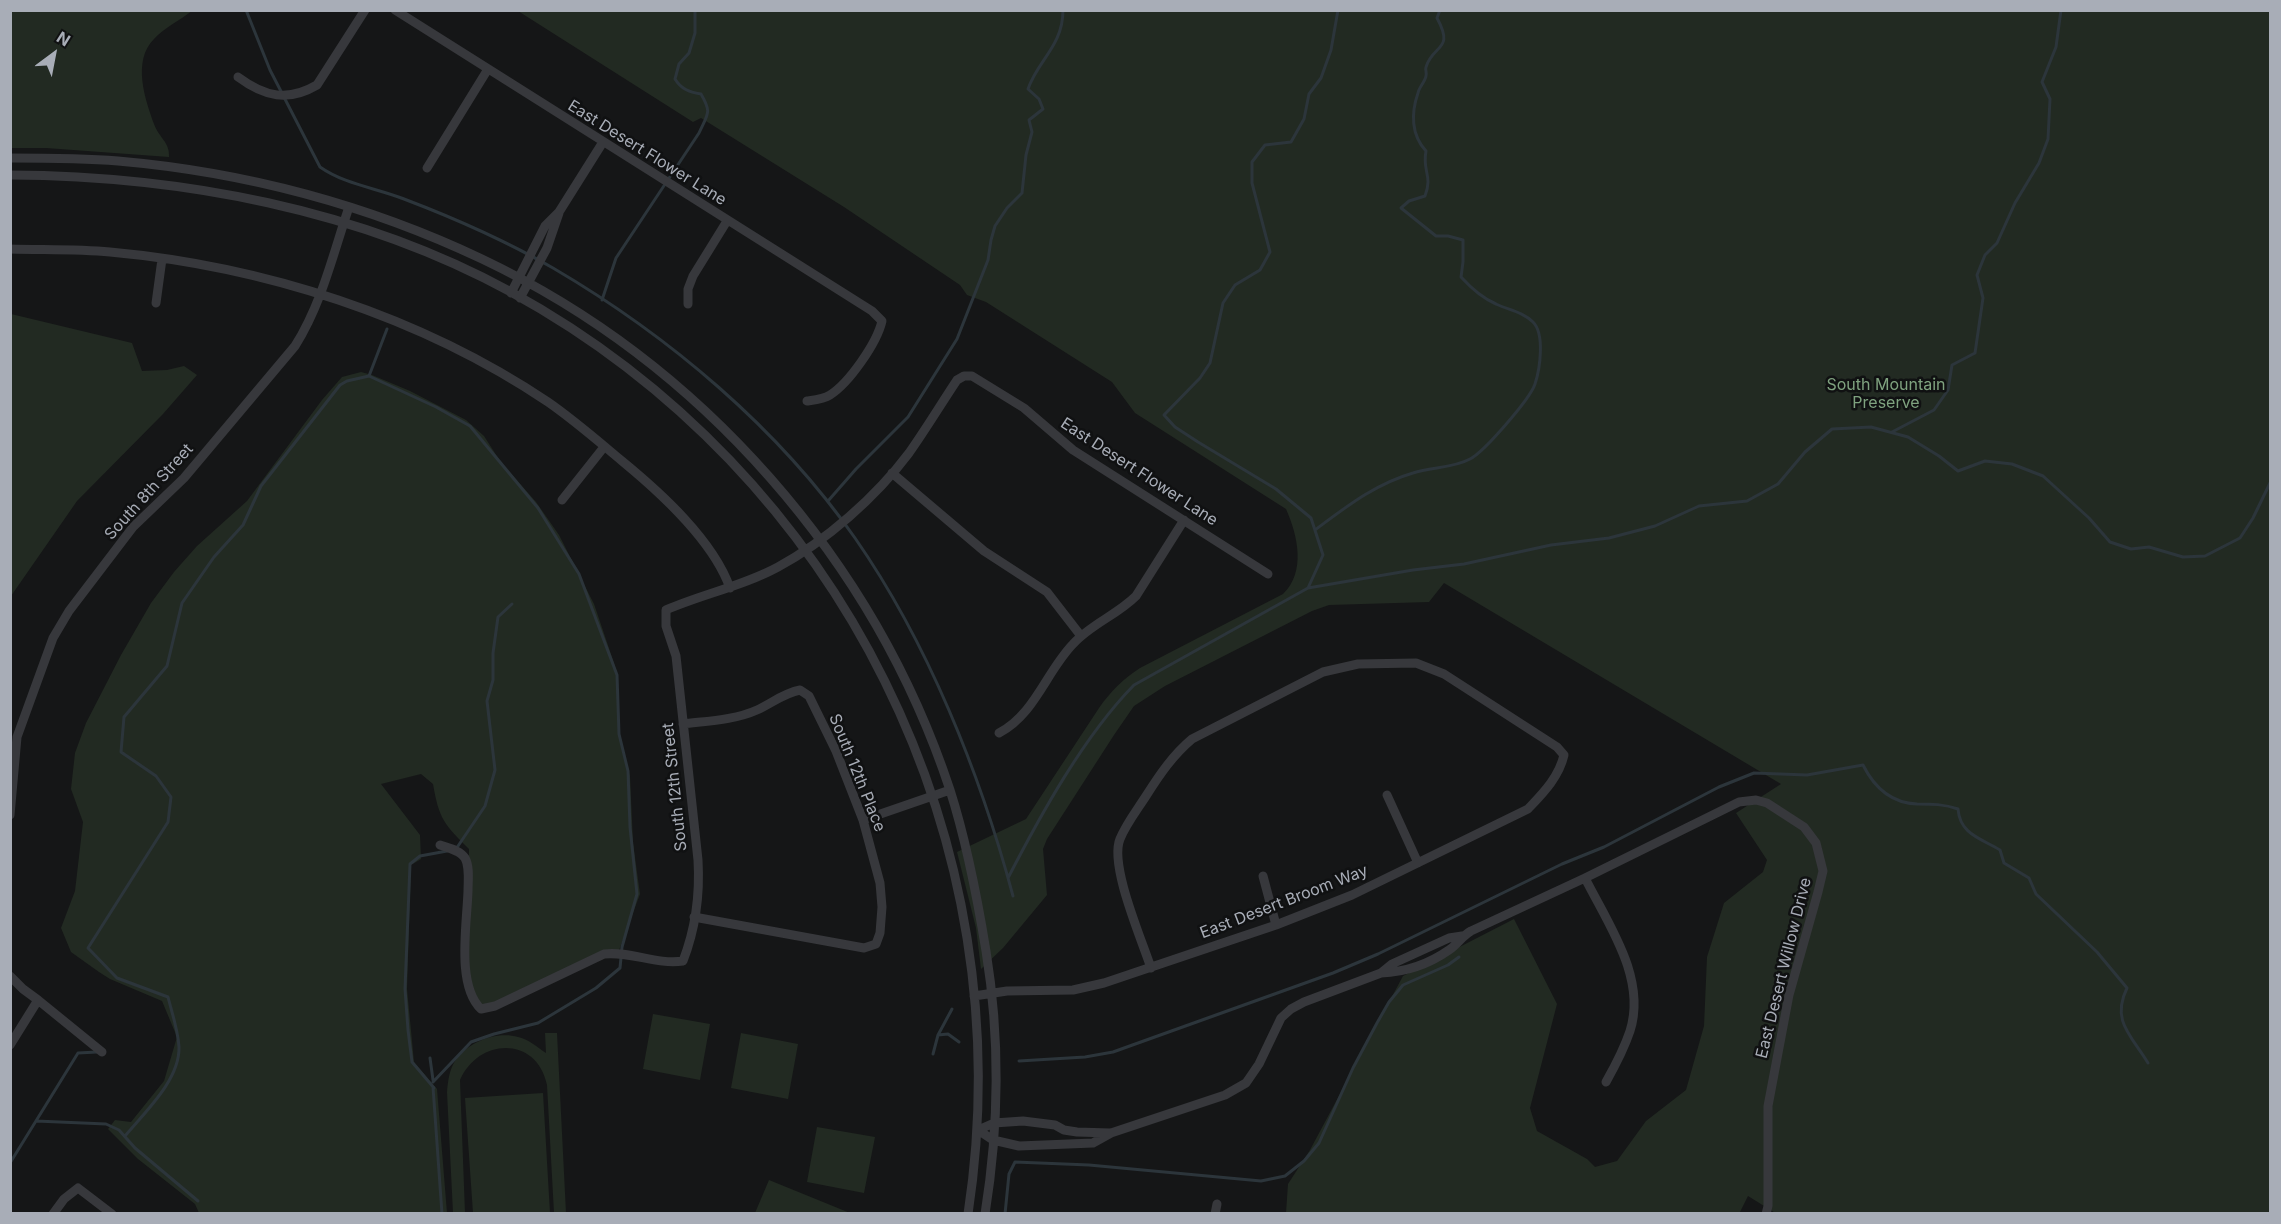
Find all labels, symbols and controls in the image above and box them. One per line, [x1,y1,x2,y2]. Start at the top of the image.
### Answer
north arrow [24,24,84,84]
text: N [53,27,74,50]
street label: East Desert Flower Lane [564,96,730,210]
park label: South Mountain Preserve [1826,375,1946,413]
street label: East Desert Flower Lane [1057,414,1221,530]
street label: South 8th Street [101,440,197,544]
street label: South 12th Place [825,711,889,835]
street label: South 12th Street [659,722,691,852]
street label: East Desert Broom Way [1197,861,1371,943]
street label: East Desert Willow Drive [1752,876,1816,1060]

